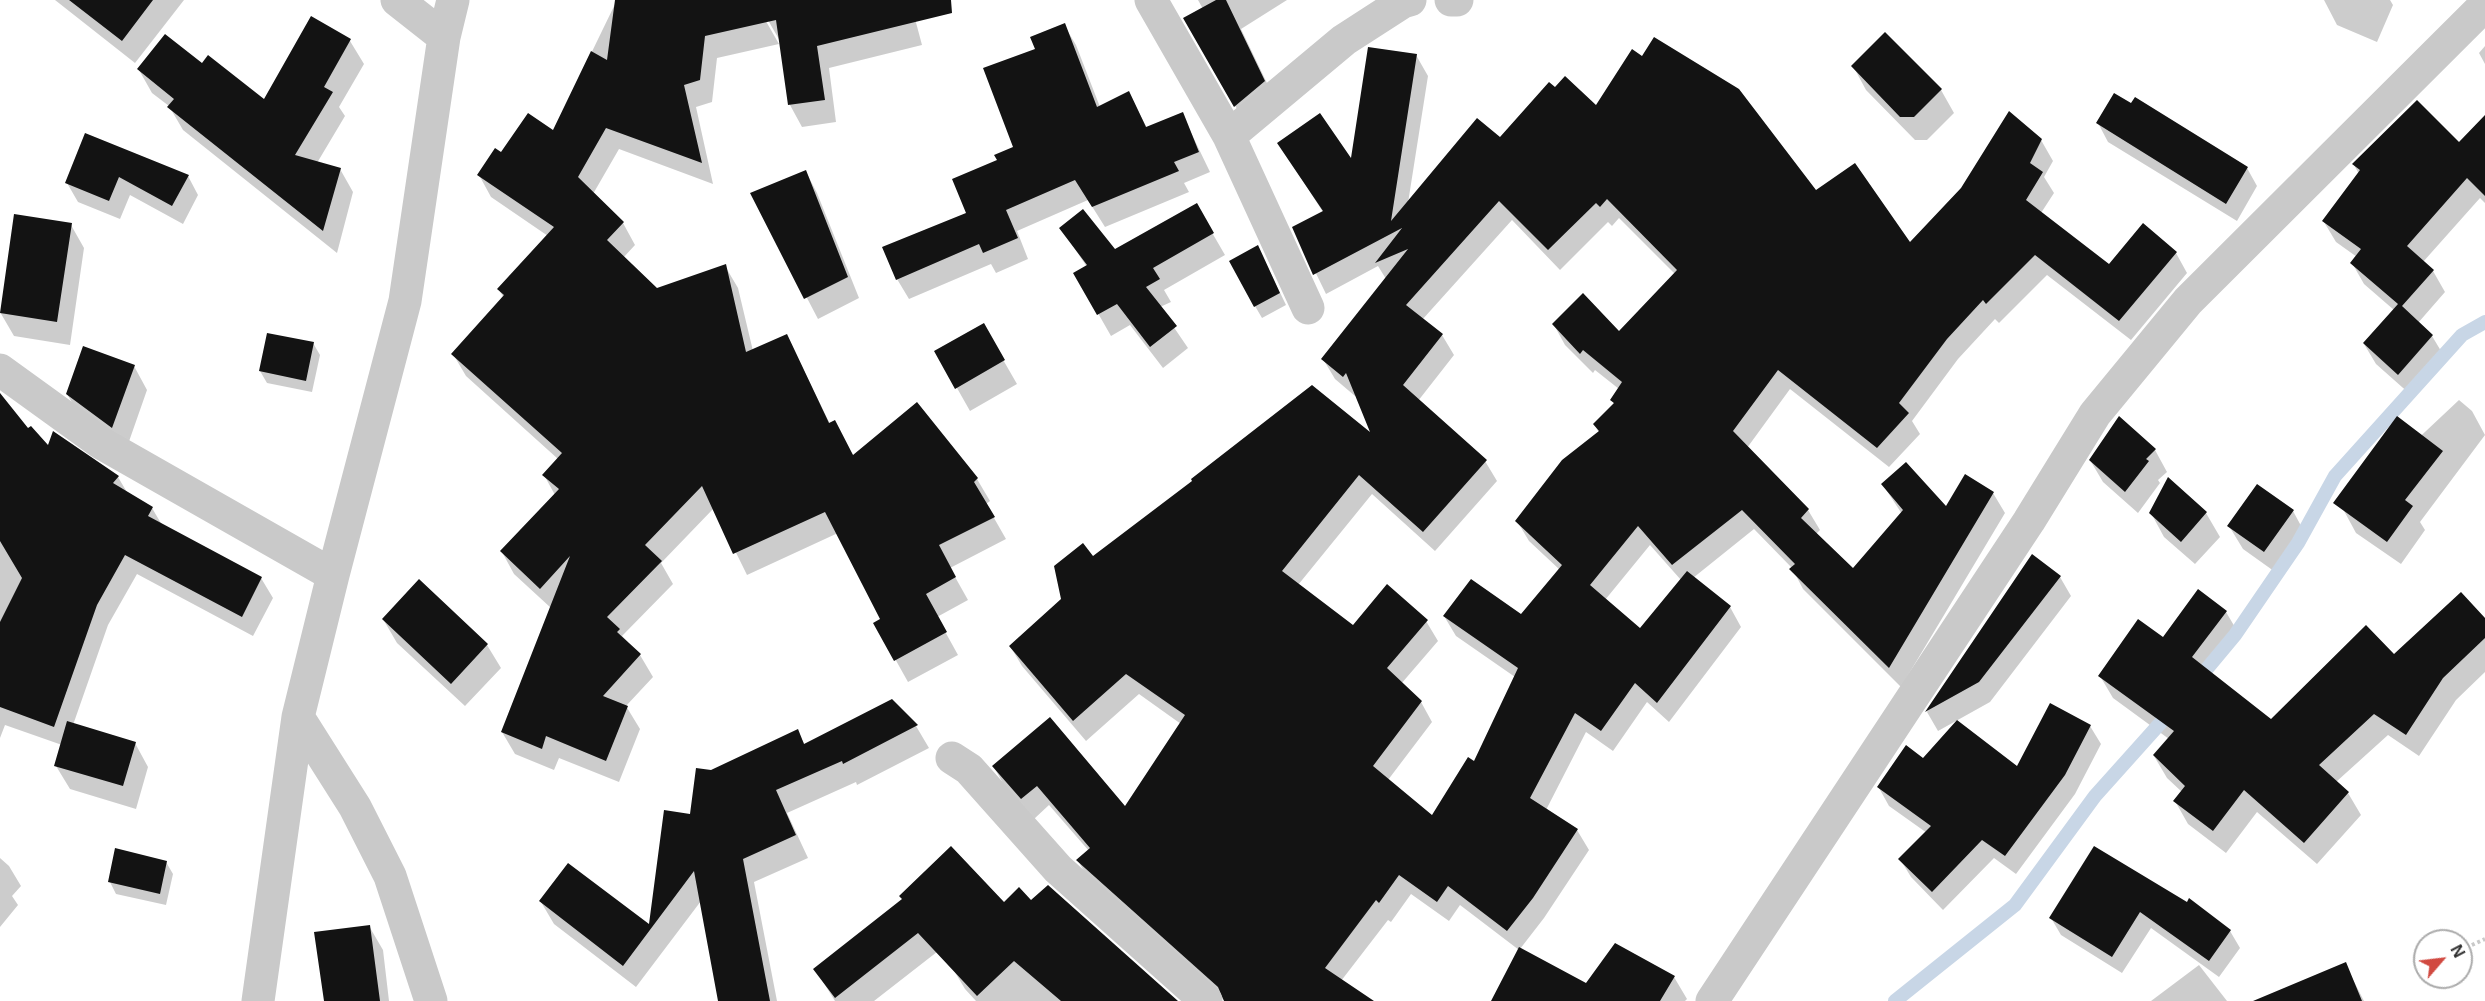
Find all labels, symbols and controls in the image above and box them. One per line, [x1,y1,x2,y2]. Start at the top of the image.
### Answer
north arrow [2413,929,2473,989]
text: N [2447,942,2468,960]

